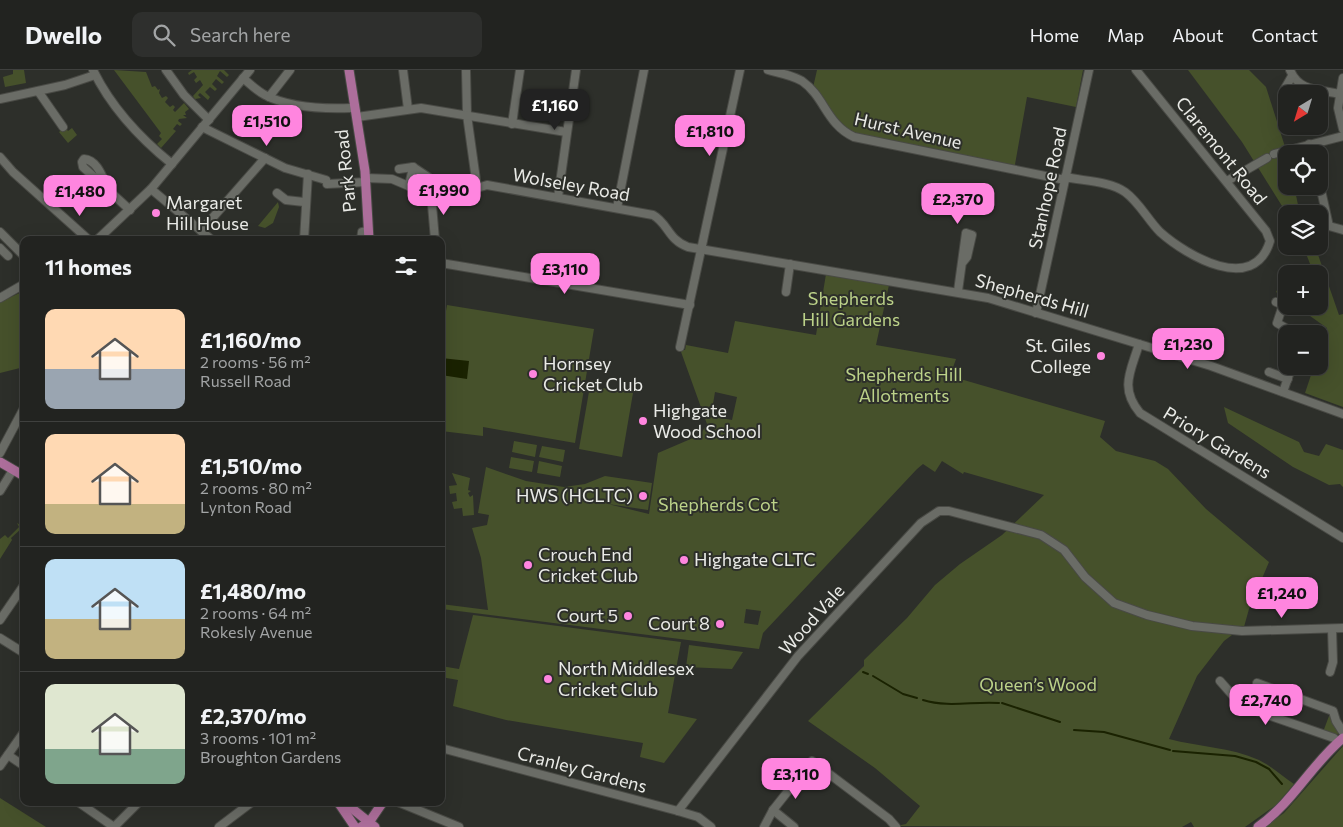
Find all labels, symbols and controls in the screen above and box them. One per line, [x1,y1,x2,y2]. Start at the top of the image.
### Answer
search box [132,12,482,57]
text: Dwello [25,20,102,49]
icon: search [150,21,178,49]
text: Search here [190,23,291,46]
text: Home [1030,24,1079,46]
text: Map [1107,24,1144,46]
text: About [1172,24,1224,46]
text: Contact [1252,24,1318,46]
north arrow [1278,85,1328,135]
map controls [1278,85,1328,375]
pin: £1,160 [514,88,596,131]
street label: Claremont Road [1172,92,1272,209]
text: £1,160 [531,95,579,114]
pin: £1,510 [226,104,308,147]
street label: Hurst Avenue [852,107,964,153]
text: £1,510 [243,111,291,130]
pin: £1,810 [669,114,751,157]
text: £1,810 [686,121,734,140]
street label: Stanhope Road [1023,125,1071,251]
street label: Park Road [330,129,360,214]
button: locate [1278,145,1328,195]
street label: Wolseley Road [511,163,632,205]
pin: £1,480 [39,174,121,217]
pin: £1,990 [403,174,485,216]
text: £1,990 [419,180,469,199]
text: £1,480 [55,181,105,200]
pin: £2,370 [917,182,999,225]
text: £2,370 [932,189,984,208]
place label: Margaret Hill House [166,191,249,234]
button: layers [1278,205,1328,255]
marker: Margaret Hill House [150,207,162,219]
icon: filters [392,252,420,280]
pin: £3,110 [524,252,606,295]
text: 11 homes [45,254,132,279]
text: £3,110 [542,259,588,278]
button: + [1278,265,1328,315]
street label: Shepherds Hill [973,268,1092,322]
park label: Shepherds Hill Gardens [802,287,900,330]
button: − [1278,325,1328,375]
text: £1,160/mo [200,327,301,352]
pin: £1,230 [1147,328,1229,370]
icon: home [85,329,145,389]
place label: St. Giles College [1025,334,1091,377]
text: £1,230 [1163,334,1213,353]
marker: St. Giles College [1095,350,1107,362]
text: 2 rooms · 56 m² [200,352,311,371]
place label: Hornsey Cricket Club [543,352,643,395]
park label: Shepherds Hill Allotments [846,363,963,406]
marker: Hornsey Cricket Club [527,368,539,380]
text: Russell Road [200,371,291,390]
place label: Highgate Wood School [653,399,761,442]
street label: Priory Gardens [1160,401,1275,483]
marker: Highgate Wood School [637,415,649,427]
text: £1,510/mo [200,453,302,478]
icon: home [85,454,145,514]
text: 2 rooms · 80 m² [200,478,312,497]
place label: HWS (HCLTC) [516,484,633,506]
marker: HWS (HCLTC) [637,490,649,502]
park label: Shepherds Cot [658,493,778,515]
text: Lynton Road [200,497,292,516]
place label: Crouch End Cricket Club [538,543,638,586]
place label: Highgate CLTC [694,548,816,570]
marker: Highgate CLTC [678,554,690,566]
marker: Crouch End Cricket Club [522,559,534,571]
pin: £1,240 [1241,576,1323,619]
text: £1,480/mo [200,578,306,603]
icon: home [85,579,145,639]
street label: Wood Vale [774,580,849,659]
text: £1,240 [1257,583,1307,602]
text: 2 rooms · 64 m² [200,603,311,622]
place label: Court 5 [557,604,618,626]
marker: Court 5 [622,610,634,622]
place label: Court 8 [648,612,710,634]
marker: Court 8 [714,618,726,630]
text: Rokesly Avenue [200,622,313,641]
place label: North Middlesex Cricket Club [558,657,695,700]
marker: North Middlesex Cricket Club [542,673,554,685]
park label: Queen’s Wood [979,673,1097,695]
pin: £2,740 [1225,684,1307,726]
text: £2,740 [1241,690,1291,709]
text: £2,370/mo [200,703,307,728]
icon: home [85,704,145,764]
text: 3 rooms · 101 m² [200,728,316,747]
street label: Cranley Gardens [515,741,650,797]
text: Broughton Gardens [200,747,341,766]
pin: £3,110 [755,758,837,800]
text: £3,110 [773,764,819,783]

